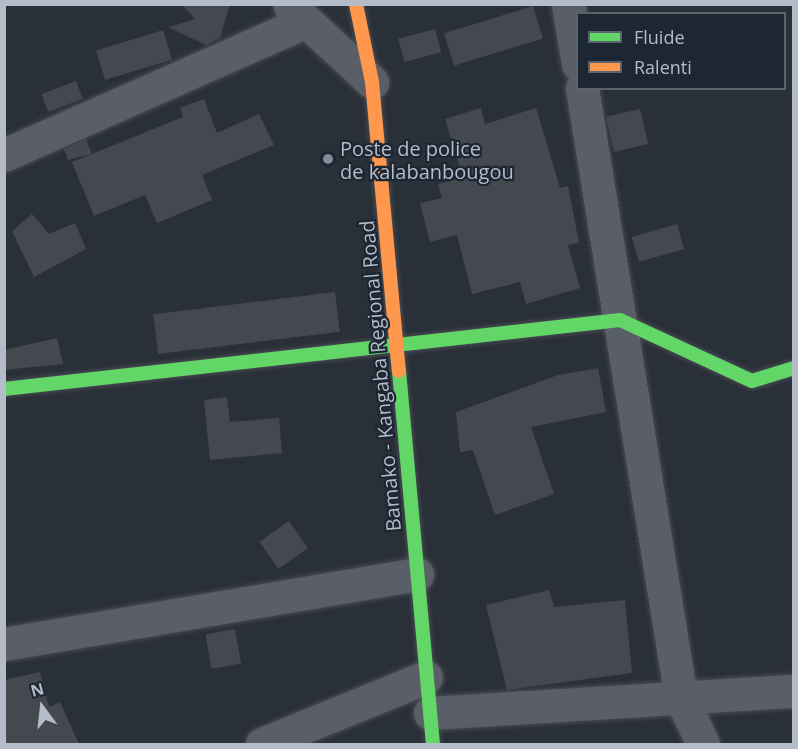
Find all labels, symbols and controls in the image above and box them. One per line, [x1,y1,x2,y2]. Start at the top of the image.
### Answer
legend [576,12,786,90]
text: Fluide [634,25,685,49]
text: Ralenti [634,55,692,79]
place label: Poste de police de kalabanbougou [340,136,514,183]
marker: Poste de police de kalabanbougou [321,152,335,166]
street label: Bamako - Kangaba Regional Road [354,220,406,532]
north arrow [12,677,72,737]
text: N [28,677,46,702]

